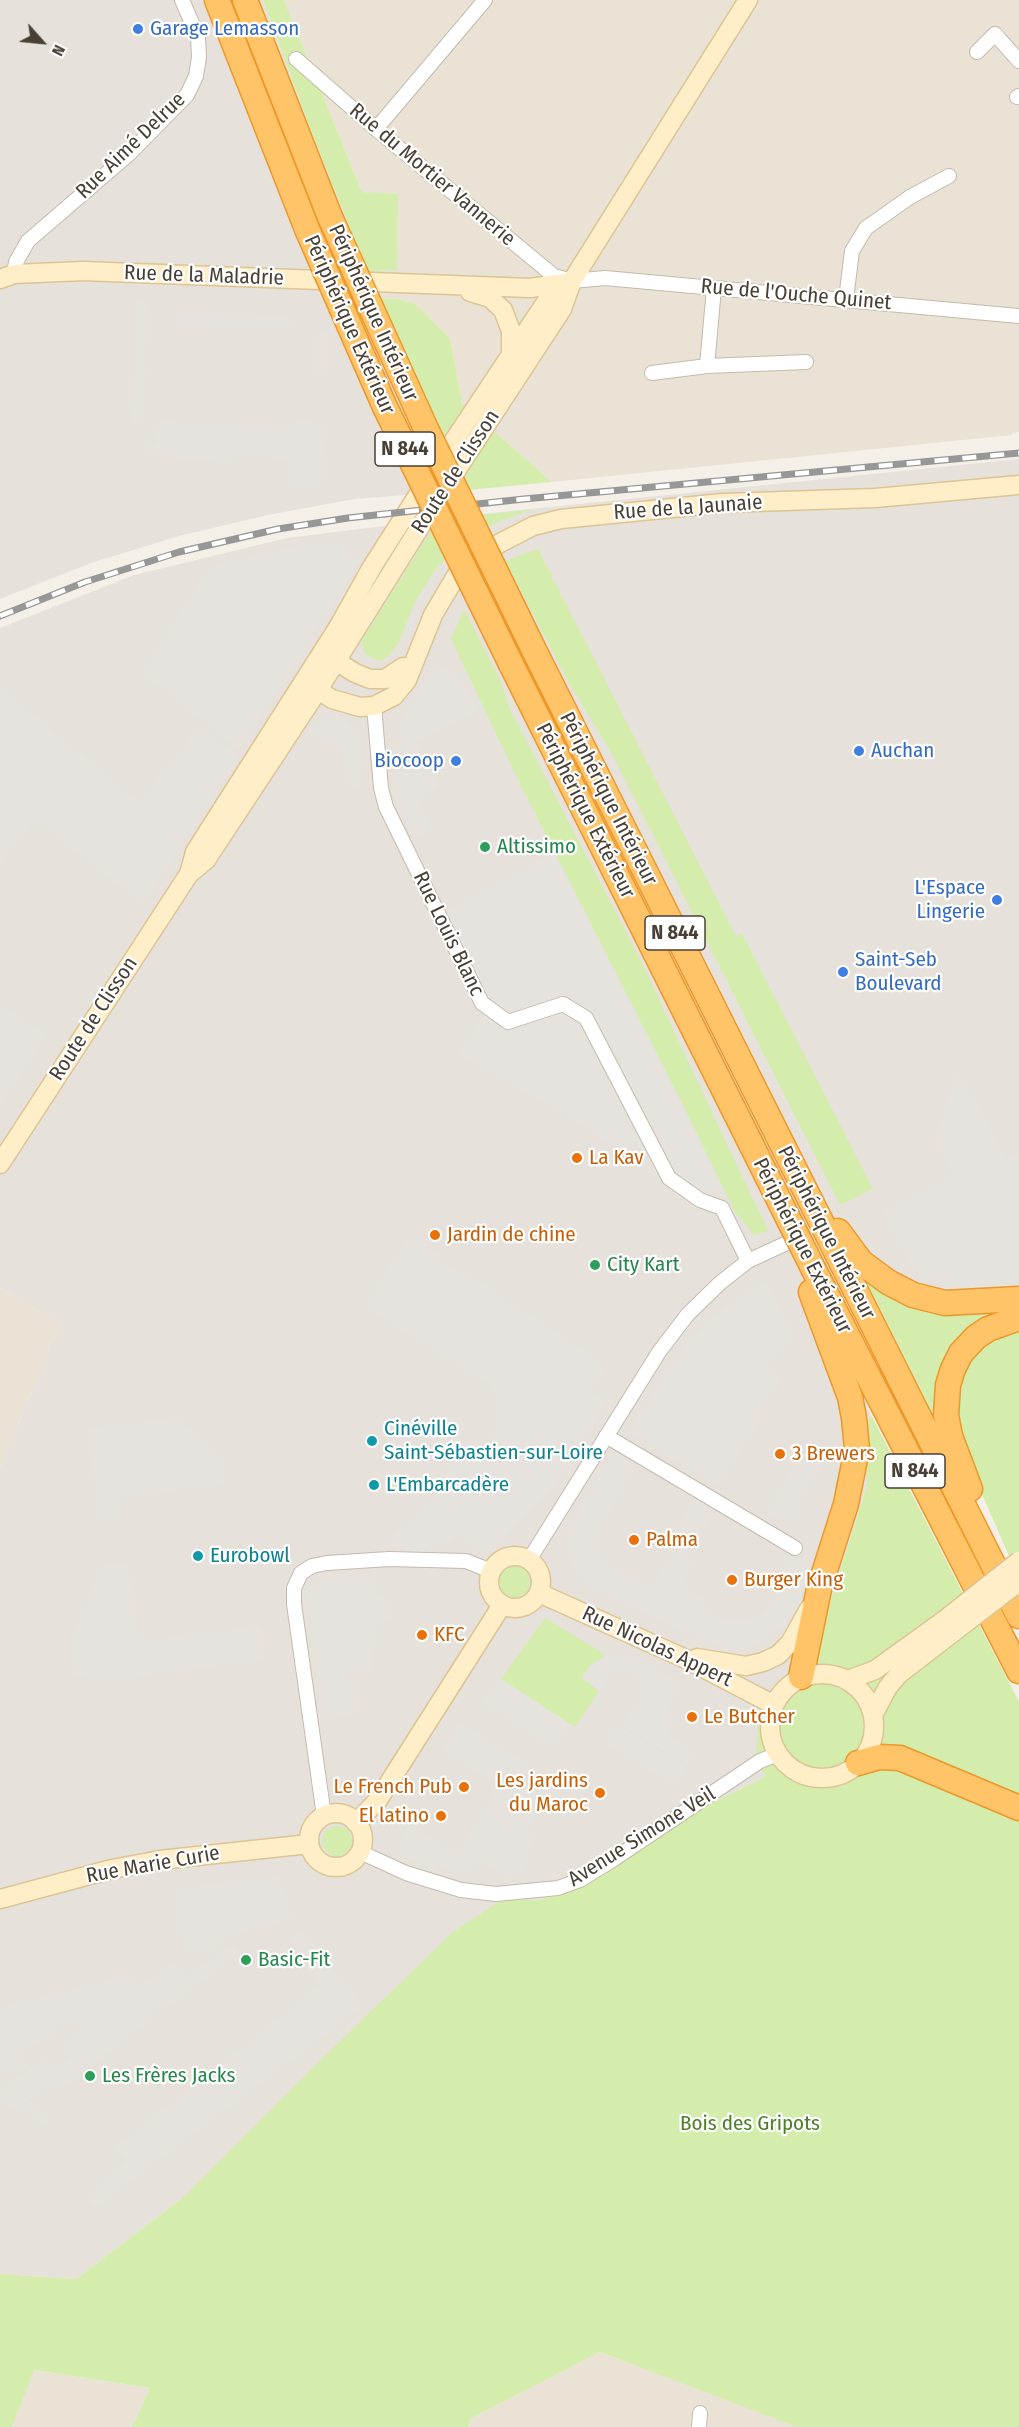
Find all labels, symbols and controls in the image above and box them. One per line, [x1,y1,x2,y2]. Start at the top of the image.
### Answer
north arrow [12,12,72,72]
place label: Garage Lemasson [150,16,299,42]
marker: Garage Lemasson [131,22,145,36]
text: N [48,42,69,59]
street label: Rue Aimé Delrue [71,87,191,205]
street label: Rue du Mortier Vannerie [344,98,520,252]
street label: Périphérique Intérieur [323,221,423,405]
street label: Périphérique Extérieur [298,232,400,418]
street label: Rue de la Maladrie [124,261,284,291]
street label: Rue de l'Ouche Quinet [700,274,892,316]
street label: Route de Clisson [407,405,505,539]
road number: N 844 [375,432,435,466]
street label: Rue de la Jaunaie [613,490,763,526]
street label: Périphérique Intérieur [553,708,663,890]
street label: Périphérique Extérieur [530,719,640,903]
place label: Auchan [871,738,934,764]
marker: Auchan [852,744,866,758]
place label: Biocoop [374,748,444,774]
marker: Biocoop [449,754,463,768]
place label: Altissimo [497,834,576,860]
marker: Altissimo [478,840,492,854]
street label: Rue Louis Blanc [407,868,489,1000]
place label: L'Espace Lingerie [915,875,985,925]
marker: L'Espace Lingerie [990,893,1004,907]
road number: N 844 [645,916,705,950]
place label: Saint-Seb Boulevard [855,947,942,997]
street label: Route de Clisson [45,952,143,1086]
marker: Saint-Seb Boulevard [836,965,850,979]
street label: Périphérique Intérieur [771,1142,881,1324]
place label: La Kav [589,1145,644,1171]
marker: La Kav [570,1151,584,1165]
street label: Périphérique Extérieur [747,1154,857,1338]
place label: Jardin de chine [447,1222,576,1248]
marker: Jardin de chine [428,1228,442,1242]
place label: City Kart [607,1252,680,1278]
marker: City Kart [588,1258,602,1272]
place label: Cinéville Saint-Sébastien-sur-Loire [384,1416,603,1466]
marker: Cinéville Saint-Sébastien-sur-Loire [365,1434,379,1448]
place label: 3 Brewers [792,1441,875,1467]
marker: 3 Brewers [773,1447,787,1461]
road number: N 844 [885,1454,945,1488]
place label: L'Embarcadère [386,1472,509,1498]
marker: L'Embarcadère [367,1478,381,1492]
place label: Palma [646,1527,698,1553]
marker: Palma [627,1533,641,1547]
place label: Eurobowl [210,1543,290,1569]
marker: Eurobowl [191,1549,205,1563]
place label: Burger King [744,1567,843,1593]
marker: Burger King [725,1573,739,1587]
street label: Rue Nicolas Appert [578,1601,736,1693]
place label: KFC [434,1622,465,1648]
marker: KFC [415,1628,429,1642]
place label: Le Butcher [704,1704,795,1730]
marker: Le Butcher [685,1710,699,1724]
place label: Les jardins du Maroc [496,1768,588,1818]
place label: Le French Pub [334,1774,452,1800]
marker: Le French Pub [457,1780,471,1794]
street label: Avenue Simone Veil [564,1782,720,1892]
marker: Les jardins du Maroc [593,1786,607,1800]
place label: El latino [359,1803,429,1829]
marker: El latino [434,1809,448,1823]
street label: Rue Marie Curie [84,1841,222,1889]
place label: Basic-Fit [258,1947,330,1973]
marker: Basic-Fit [239,1953,253,1967]
place label: Les Frères Jacks [102,2063,235,2089]
marker: Les Frères Jacks [83,2069,97,2083]
park label: Bois des Gripots [680,2111,820,2137]

